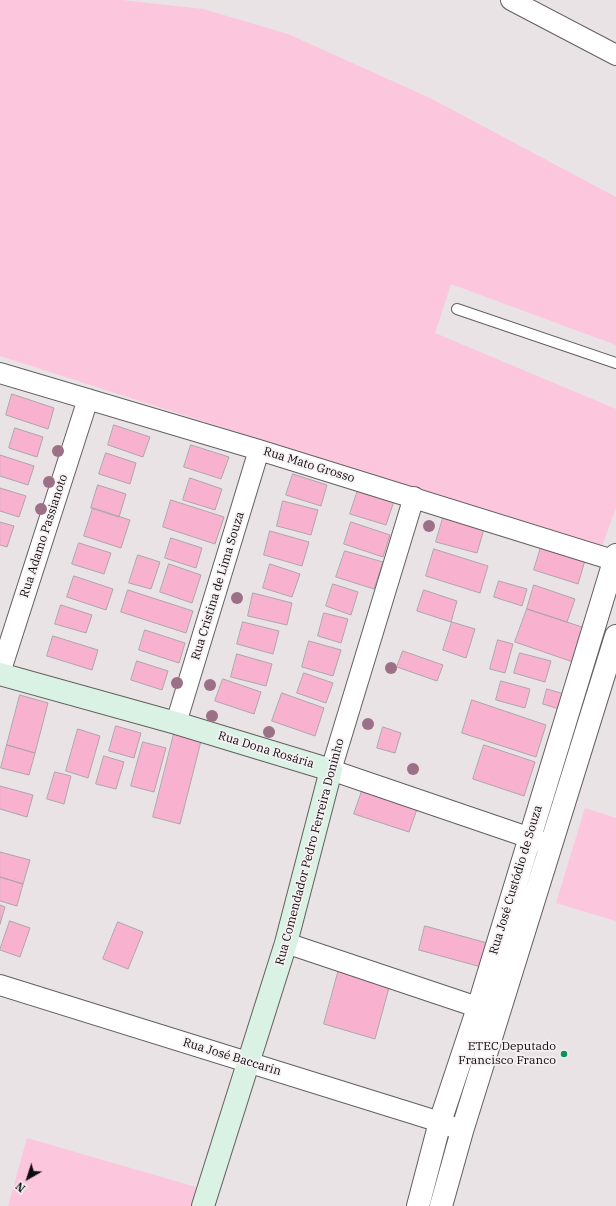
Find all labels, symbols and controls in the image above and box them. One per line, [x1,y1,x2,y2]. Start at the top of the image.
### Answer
street label: Rua Mato Grosso [262,444,356,486]
street label: Rua Adamo Passianoto [17,472,71,600]
street label: Rua Cristina de Lima Souza [189,510,247,662]
street label: Rua Dona Rosária [216,729,316,771]
street label: Rua Comendador Pedro Ferreira Doninho [273,737,347,967]
street label: Rua José Custódio de Souza [486,804,546,956]
street label: Rua José Baccarin [181,1035,283,1079]
place label: ETEC Deputado Francisco Franco [458,1040,556,1068]
marker: ETEC Deputado Francisco Franco [559,1049,569,1059]
north arrow [8,1158,48,1198]
text: N [13,1179,28,1196]

